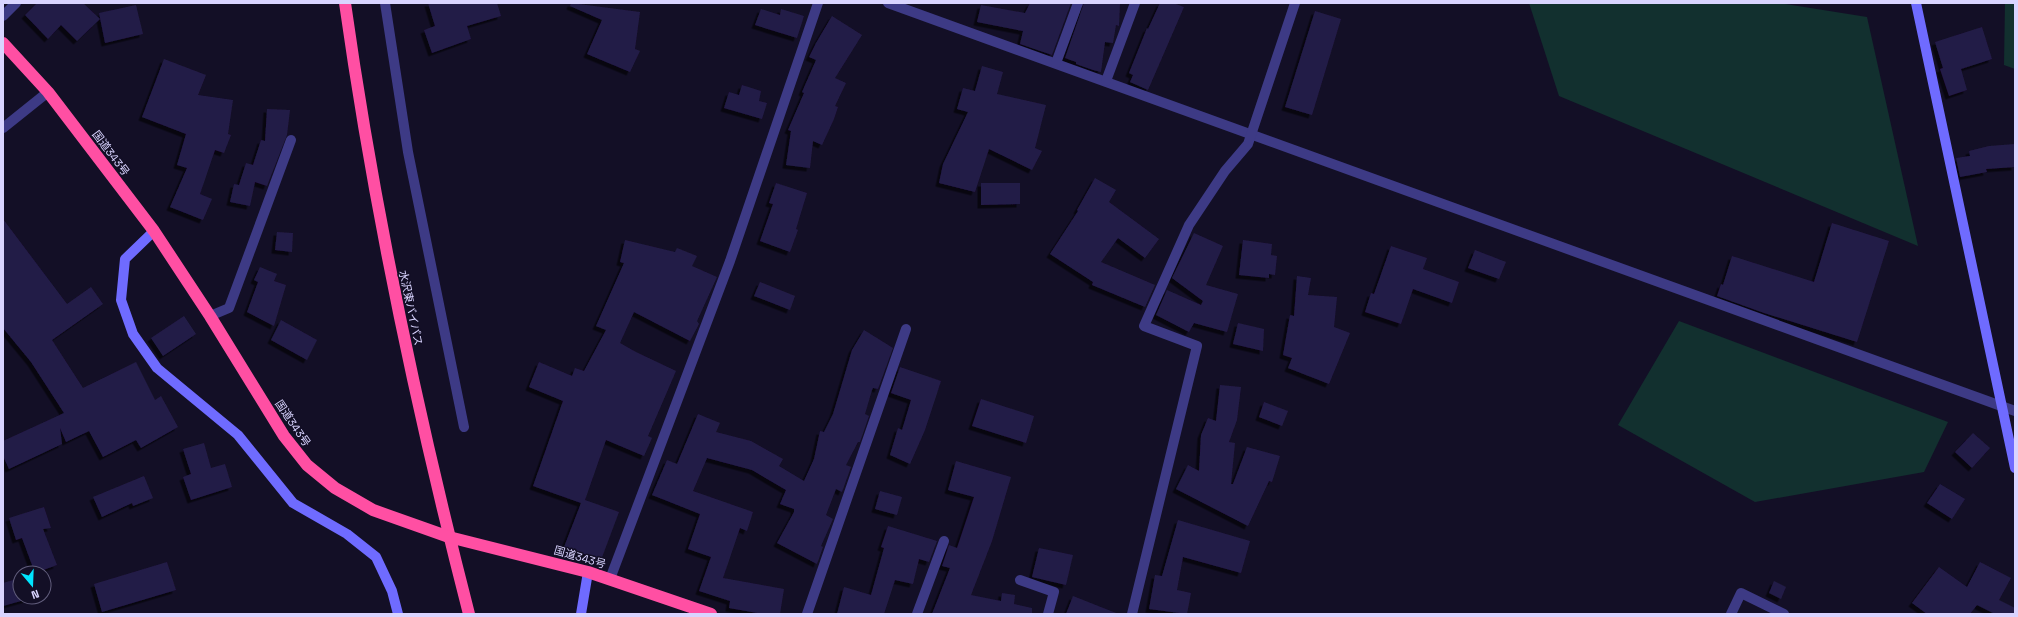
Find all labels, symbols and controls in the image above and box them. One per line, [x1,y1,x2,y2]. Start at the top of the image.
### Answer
street label: 国道343号 [89,128,133,178]
street label: 水沢東バイパス [396,269,426,347]
street label: 国道343号 [272,397,314,449]
street label: 国道343号 [553,543,607,571]
north arrow [12,565,52,605]
text: N [29,587,41,602]

